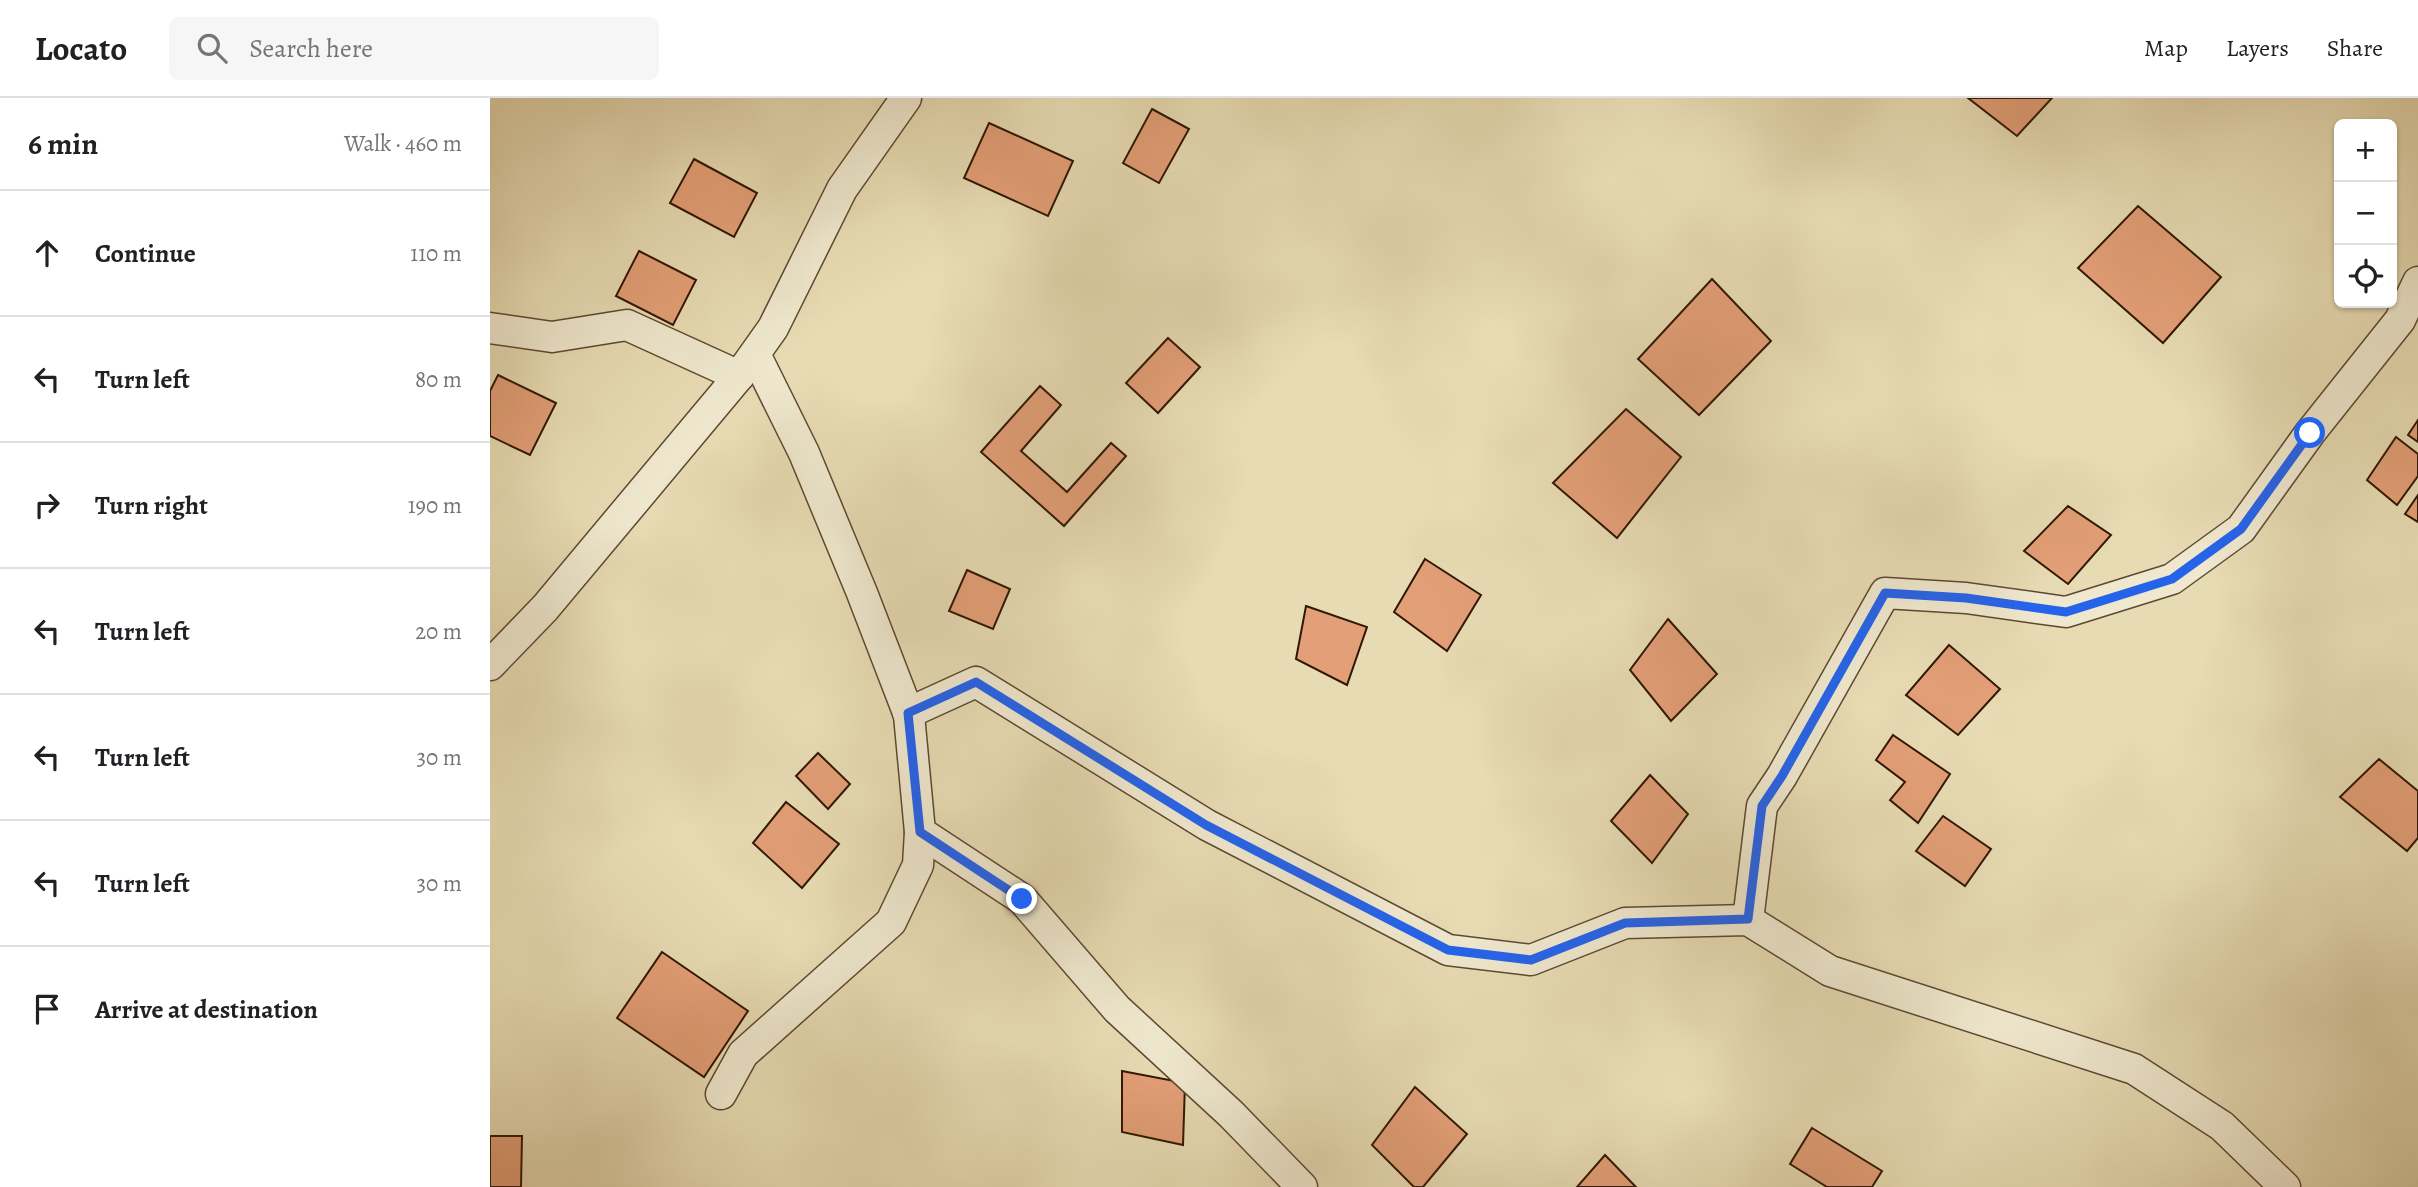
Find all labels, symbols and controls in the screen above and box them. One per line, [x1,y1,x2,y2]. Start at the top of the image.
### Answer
search box [169,17,659,80]
text: Locato [35,26,127,71]
icon: search [193,29,231,67]
text: Search here [249,31,373,66]
text: Map [2144,32,2188,64]
text: Layers [2226,32,2289,64]
text: Share [2327,32,2383,64]
map controls [2334,119,2397,308]
button: + [2334,119,2397,182]
text: 6 min [28,124,98,164]
text: Walk · 460 m [344,128,462,159]
button: − [2334,182,2397,245]
icon: ahead [28,234,66,272]
text: Continue [95,236,196,271]
text: 110 m [410,238,462,269]
button: locate [2334,245,2397,308]
icon: left [28,360,66,398]
text: Turn left [95,362,190,397]
text: 80 m [415,364,462,395]
route start [2294,417,2325,448]
icon: right [28,486,66,524]
text: Turn right [95,488,208,523]
text: 190 m [408,490,462,521]
icon: left [28,612,66,650]
text: Turn left [95,614,190,649]
text: 20 m [415,616,462,647]
icon: left [28,738,66,776]
text: Turn left [95,740,190,775]
text: 30 m [416,742,462,773]
icon: left [28,864,66,902]
text: Turn left [95,866,190,901]
text: 30 m [416,868,462,899]
route end [1006,883,1037,914]
icon: arrive [28,990,66,1028]
text: Arrive at destination [95,992,318,1027]

